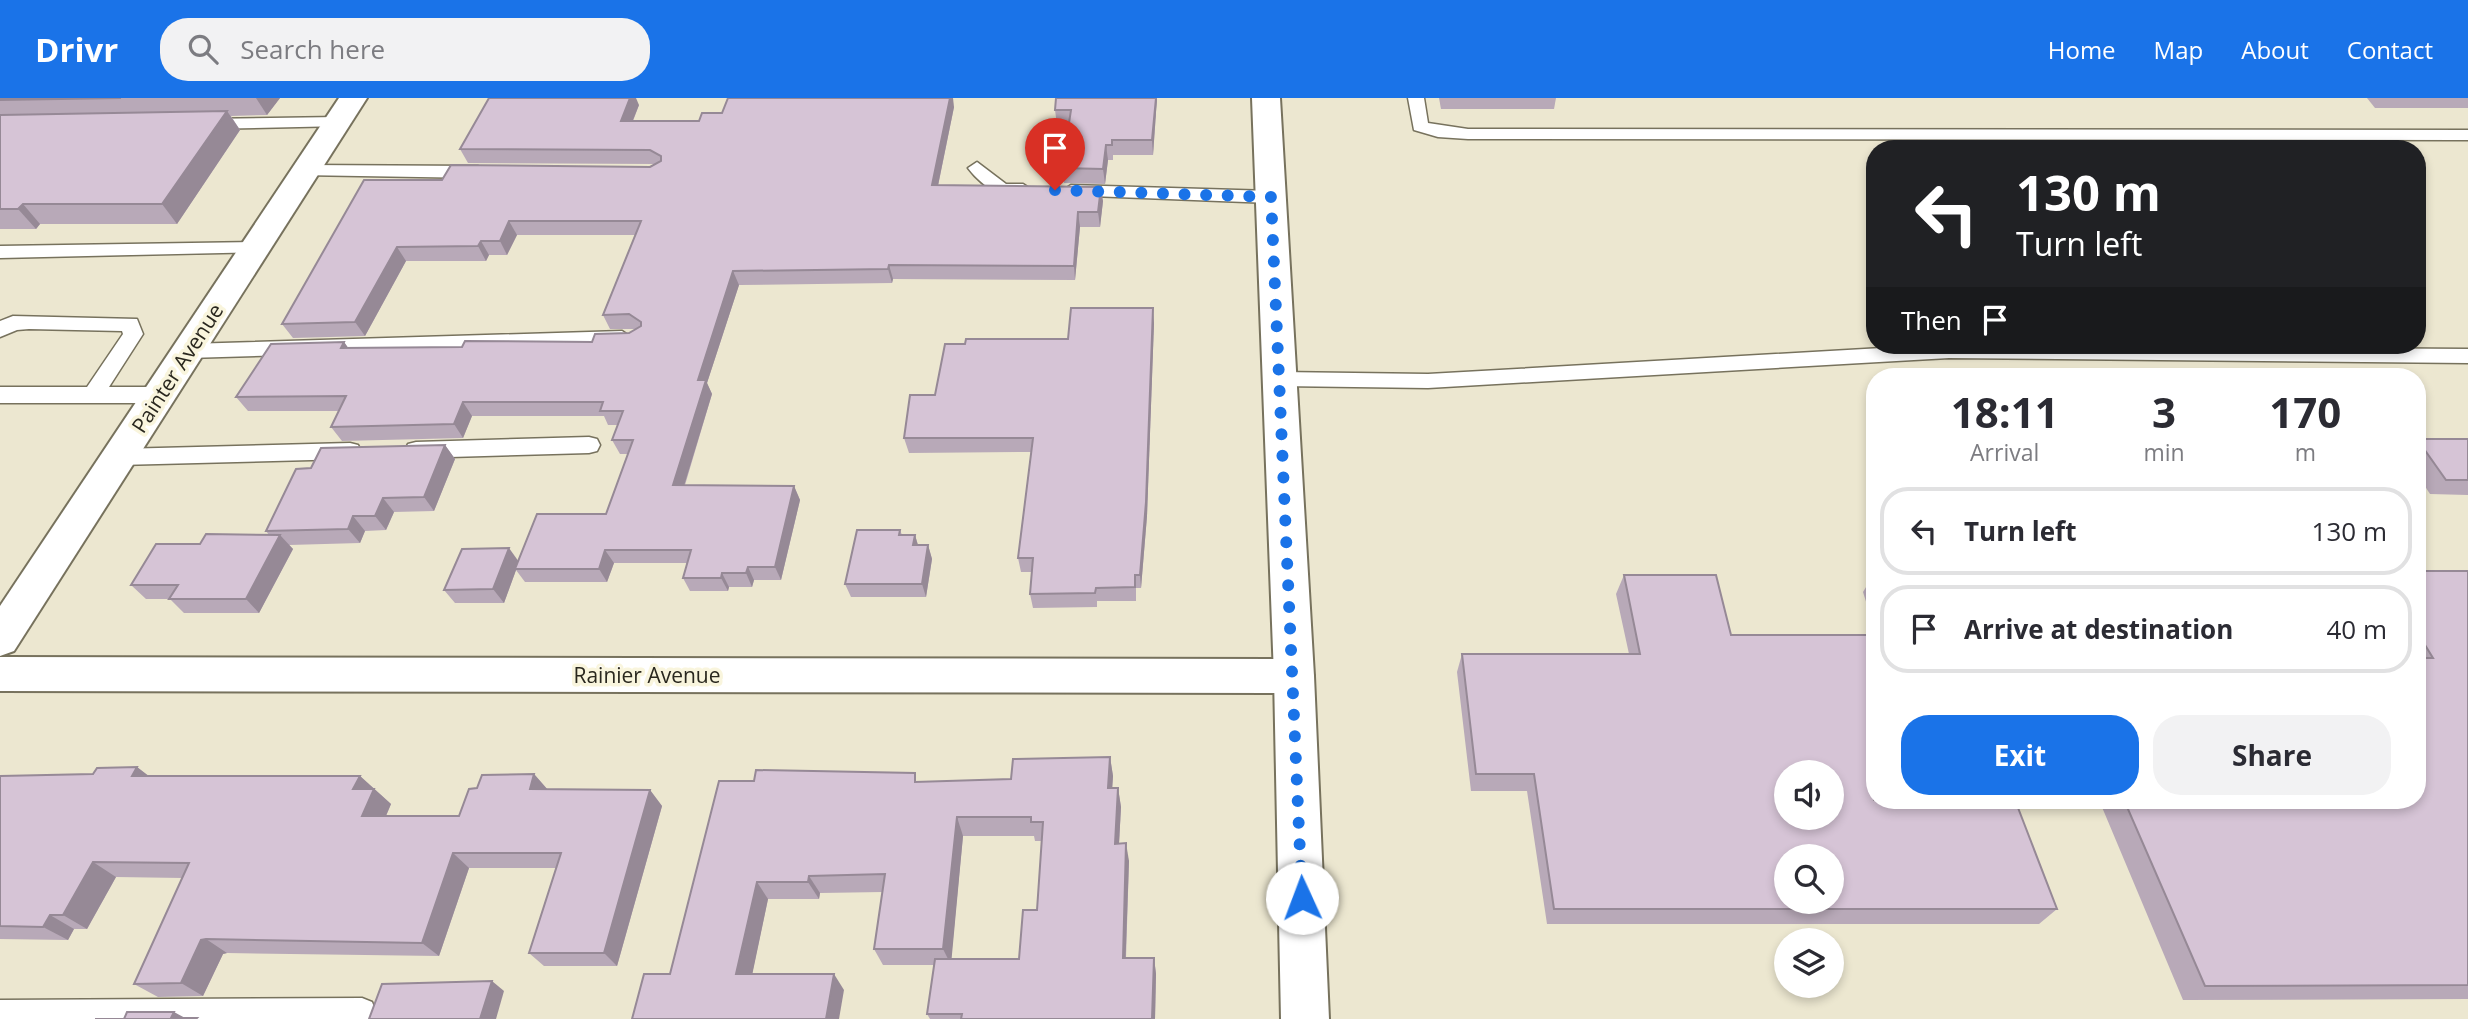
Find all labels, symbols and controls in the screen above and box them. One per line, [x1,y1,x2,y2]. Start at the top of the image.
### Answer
search box [160,18,650,81]
text: Drivr [35,27,118,72]
icon: search [184,30,222,68]
text: Search here [240,31,385,67]
text: Home [2048,33,2116,66]
text: Map [2154,33,2203,66]
text: About [2241,33,2309,66]
text: Contact [2347,33,2433,66]
pin [1025,118,1085,190]
icon: arrive [1036,129,1074,167]
text: 130 m [2016,159,2161,225]
icon: left [1901,168,1992,259]
text: Turn left [2016,222,2142,265]
street label: Painter Avenue [125,298,229,438]
icon: arrive [1976,301,2014,339]
text: Then [1901,302,1962,338]
text: 18:11 [1951,383,2059,440]
text: 3 [2152,383,2176,440]
text: 170 [2269,383,2341,440]
text: Arrival [1970,436,2039,468]
text: min [2143,436,2185,468]
text: m [2295,436,2316,468]
icon: left [1905,512,1943,550]
text: Turn left [1964,513,2076,549]
text: 130 m [2312,513,2387,549]
icon: arrive [1905,610,1943,648]
text: Arrive at destination [1964,611,2233,647]
text: 40 m [2326,611,2387,647]
street label: Rainier Avenue [573,661,721,689]
button: Exit [1901,715,2139,795]
button: Share [2153,715,2391,795]
map controls [1774,760,1844,998]
button: sound [1774,760,1844,830]
button: search [1774,844,1844,914]
position arrow [1265,861,1339,935]
button: layers [1774,928,1844,998]

